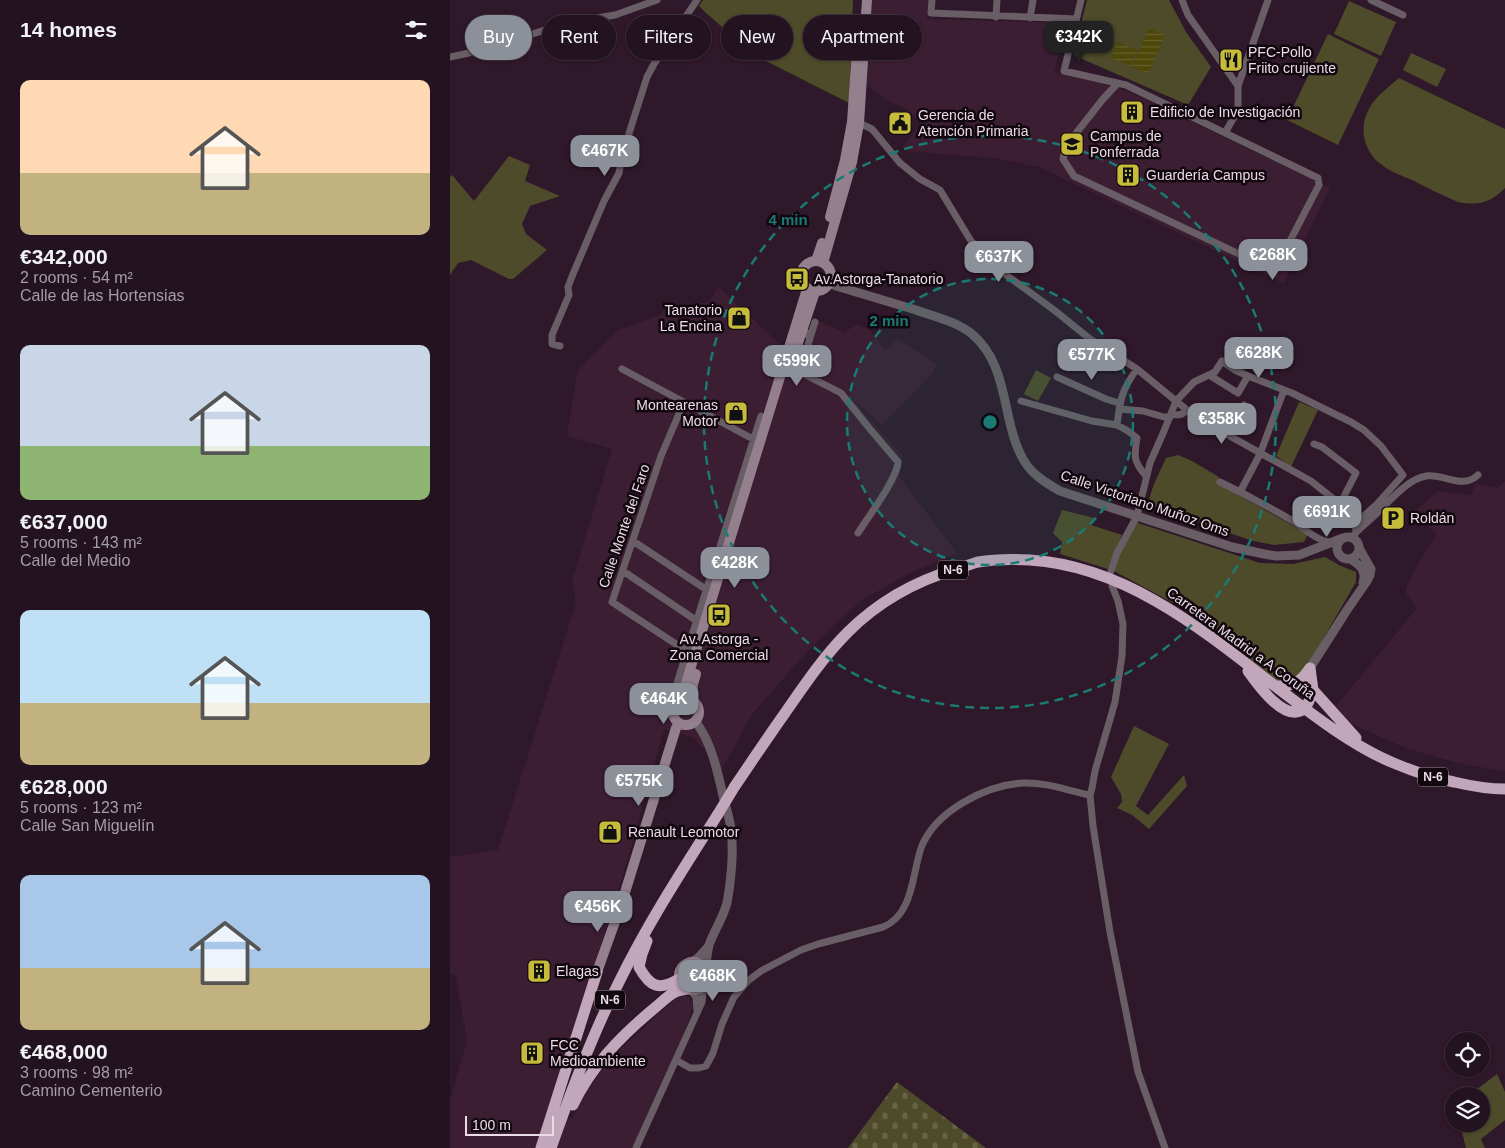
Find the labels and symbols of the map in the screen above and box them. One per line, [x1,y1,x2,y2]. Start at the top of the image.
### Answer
pin: €342K [1044,20,1114,63]
place label: PFC-Pollo Friito crujiente [1248,44,1336,76]
restaurant icon: PFC-Pollo Friito crujiente [1218,47,1244,73]
building icon: Edificio de Investigación [1119,99,1145,125]
place label: Edificio de Investigación [1150,104,1300,120]
place label: Gerencia de Atención Primaria [918,107,1029,139]
public building icon: Gerencia de Atención Primaria [887,110,913,136]
place label: Campus de Ponferrada [1090,128,1162,160]
school or university icon: Campus de Ponferrada [1059,131,1085,157]
pin: €467K [570,134,640,177]
building icon: Guardería Campus [1115,162,1141,188]
place label: Guardería Campus [1146,167,1265,183]
text: 4 min [768,211,808,228]
pin: €268K [1238,238,1308,281]
pin: €637K [964,240,1034,283]
bus stop icon: Av.Astorga-Tanatorio [784,266,810,292]
place label: Av.Astorga-Tanatorio [814,271,944,287]
place label: Tanatorio La Encina [660,302,722,334]
shop icon: Tanatorio La Encina [726,305,752,331]
text: 2 min [869,312,909,329]
pin: €628K [1224,336,1294,379]
pin: €577K [1057,338,1127,381]
pin: €599K [762,344,832,387]
place label: Montearenas Motor [636,397,718,429]
shop icon: Montearenas Motor [723,400,749,426]
pin: €358K [1187,402,1257,445]
centre of rings [981,413,999,431]
street label: Calle Monte del Faro [595,462,653,590]
street label: Calle Victoriano Muñoz Oms [1059,467,1231,539]
pin: €691K [1292,496,1362,538]
parking icon: Roldán [1380,505,1406,531]
place label: Roldán [1410,510,1454,526]
pin: €428K [700,546,770,589]
road number: N-6 [938,560,968,580]
street label: Carretera Madrid a A Coruña [1164,584,1318,702]
bus stop icon: Av. Astorga - Zona Comercial [706,602,732,628]
place label: Av. Astorga - Zona Comercial [670,631,768,663]
pin: €464K [629,682,699,725]
pin: €575K [604,764,674,807]
road number: N-6 [1418,768,1448,786]
shop icon: Renault Leomotor [597,819,623,845]
place label: Renault Leomotor [628,824,740,840]
pin: €456K [563,890,633,933]
building icon: Elagas [526,958,552,984]
pin: €468K [678,960,748,1002]
place label: Elagas [556,963,599,979]
road number: N-6 [595,990,625,1010]
place label: FCC Medioambiente [550,1037,646,1069]
building icon: FCC Medioambiente [519,1040,545,1066]
scale bar [465,1113,554,1136]

